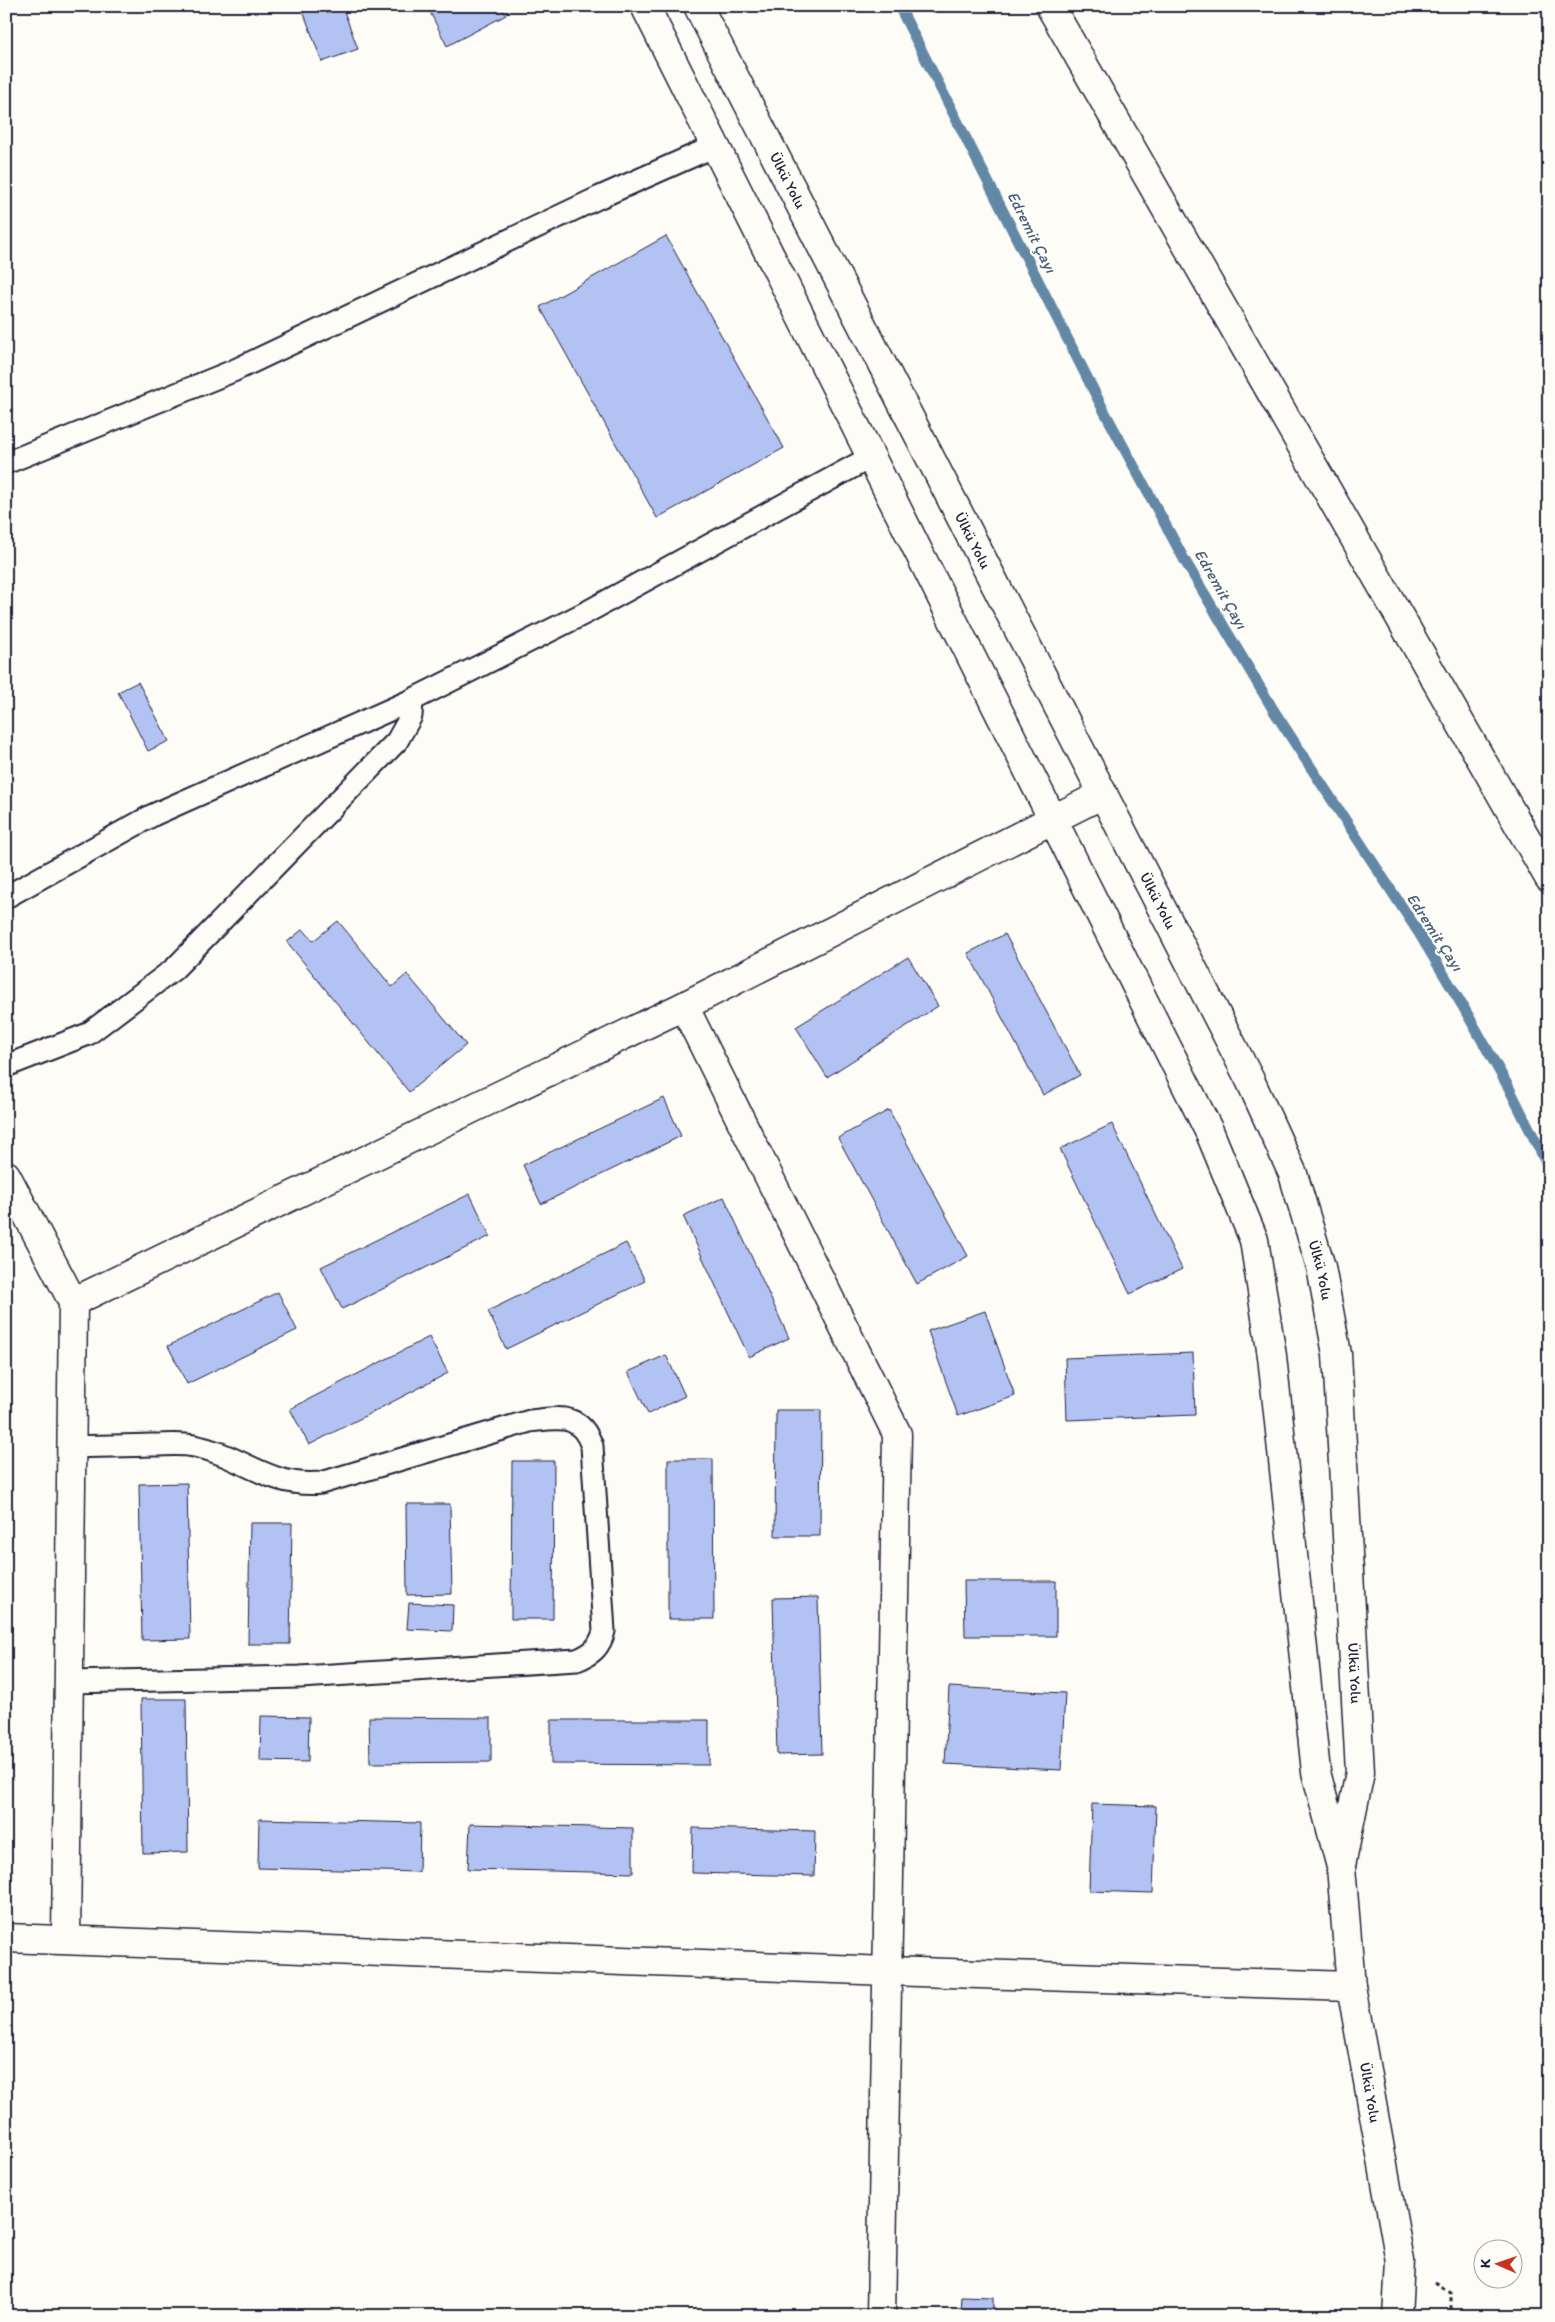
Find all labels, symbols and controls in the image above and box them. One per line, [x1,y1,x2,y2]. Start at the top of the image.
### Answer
street label: Ülkü Yolu [766,149,810,212]
water label: Edremit Çayı [1003,188,1061,277]
street label: Ülkü Yolu [951,509,995,572]
water label: Edremit Çayı [1191,546,1252,633]
street label: Ülkü Yolu [1136,869,1180,932]
water label: Edremit Çayı [1403,890,1468,975]
street label: Ülkü Yolu [1304,1238,1336,1302]
street label: Ülkü Yolu [1344,1642,1365,1704]
street label: Ülkü Yolu [1356,2061,1384,2124]
north arrow [1472,2240,1522,2290]
text: K [1477,2258,1494,2268]

